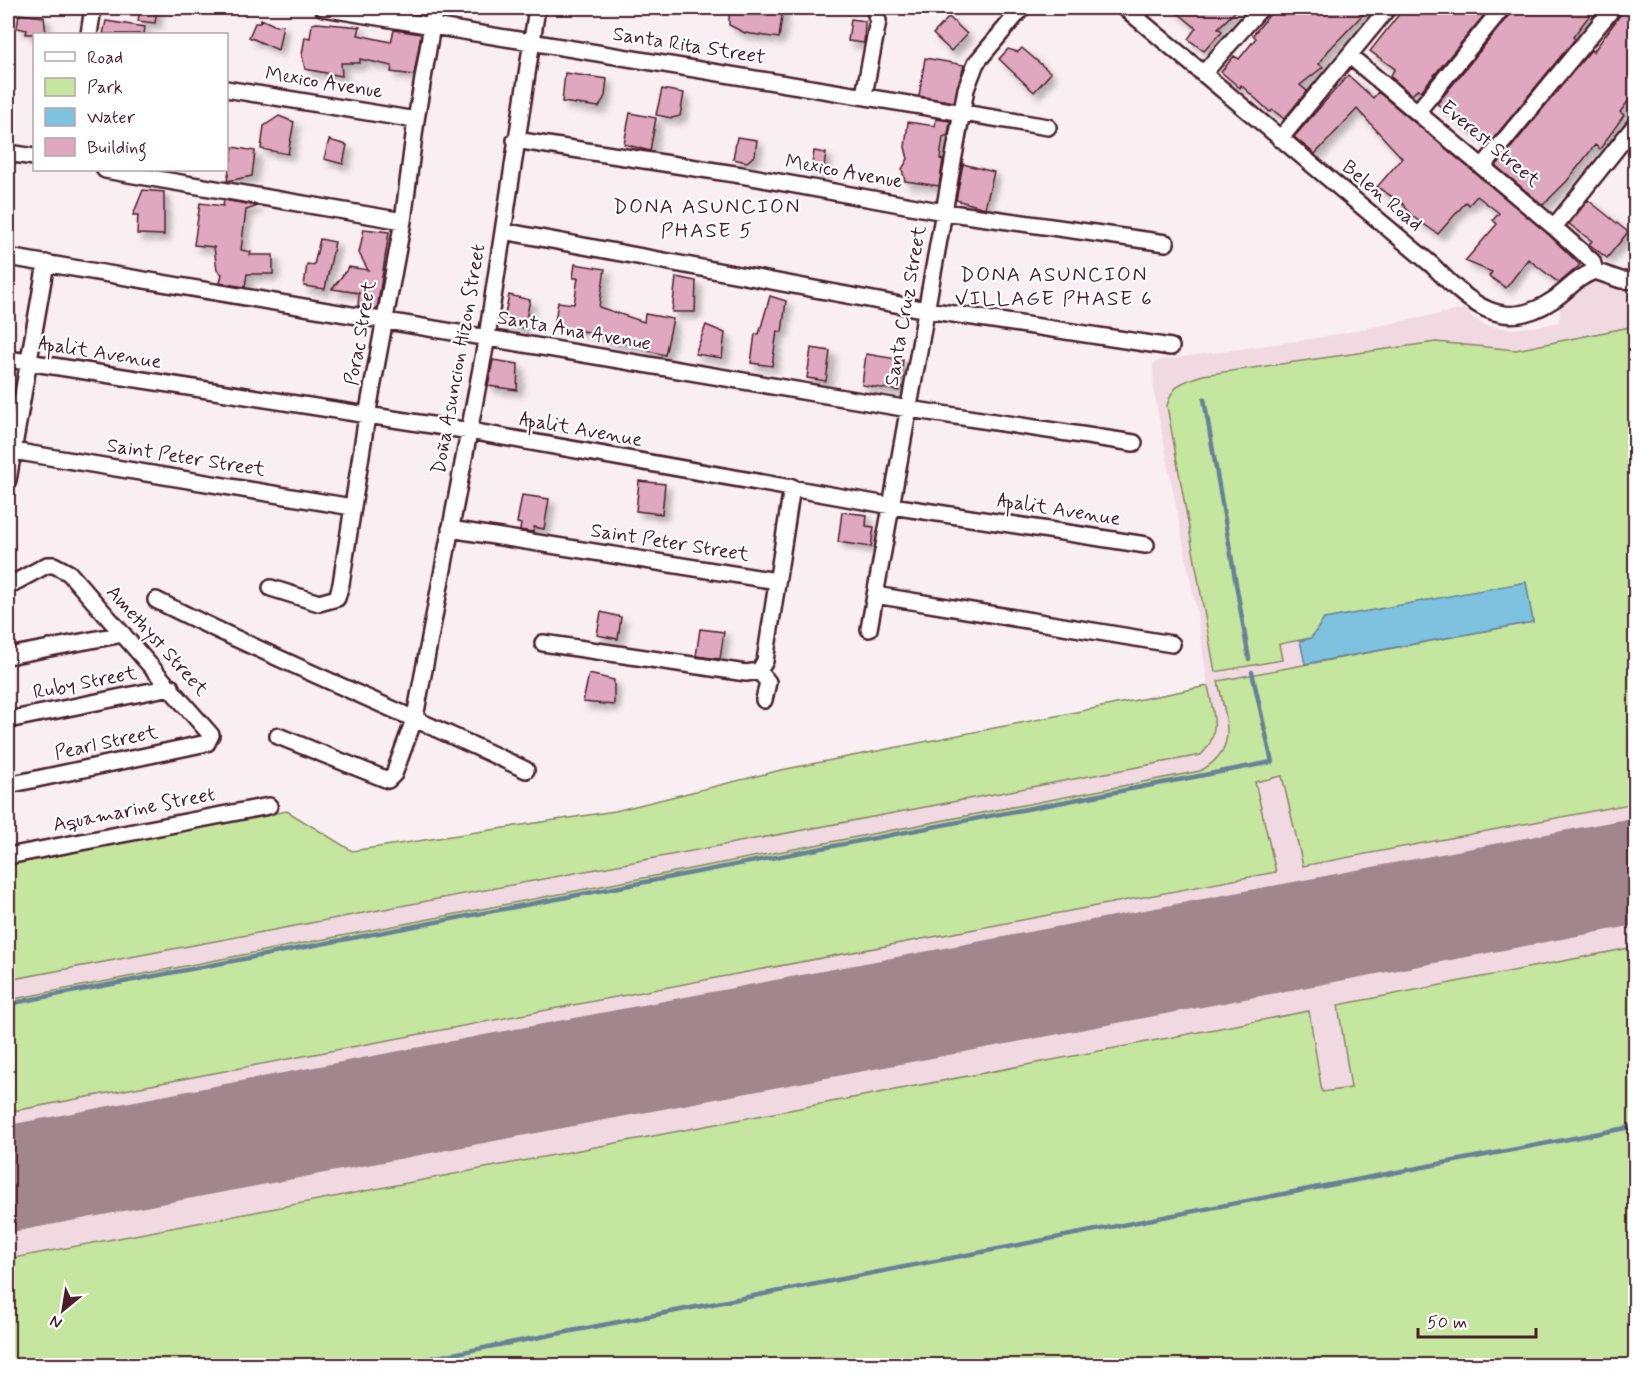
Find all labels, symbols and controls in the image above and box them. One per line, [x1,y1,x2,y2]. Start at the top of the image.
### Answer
street label: Santa Rita Street [611,21,767,71]
legend [33,33,228,171]
text: Road [87,46,123,70]
street label: Mexico Avenue [263,60,385,106]
text: Park [87,76,123,100]
street label: Everest Street [1434,94,1546,194]
text: Water [87,106,136,130]
text: Building [87,136,147,162]
street label: Mexico Avenue [783,148,905,196]
street label: Belen Road [1336,154,1428,238]
district label: DONA ASUNCION PHASE 5 [613,193,801,245]
street label: Santa Cruz Street [879,223,933,388]
street label: Doña Asuncion Hizon Street [425,242,493,476]
district label: DONA ASUNCION VILLAGE PHASE 6 [955,261,1153,313]
street label: Porac Street [338,278,384,388]
street label: Santa Ana Avenue [495,304,653,358]
street label: Apalit Avenue [36,330,164,377]
street label: Apalit Avenue [517,406,645,455]
street label: Saint Peter Street [105,432,267,484]
street label: Apalit Avenue [995,487,1123,534]
street label: Saint Peter Street [589,517,751,569]
street label: Amethyst Street [100,580,214,703]
street label: Ruby Street [31,660,139,706]
street label: Pearl Street [52,719,160,767]
street label: Aquamarine Street [51,781,217,839]
north arrow [33,1280,93,1340]
scale bar [1418,1301,1536,1339]
text: N [46,1310,66,1333]
text: 50 m [1427,1311,1467,1335]

